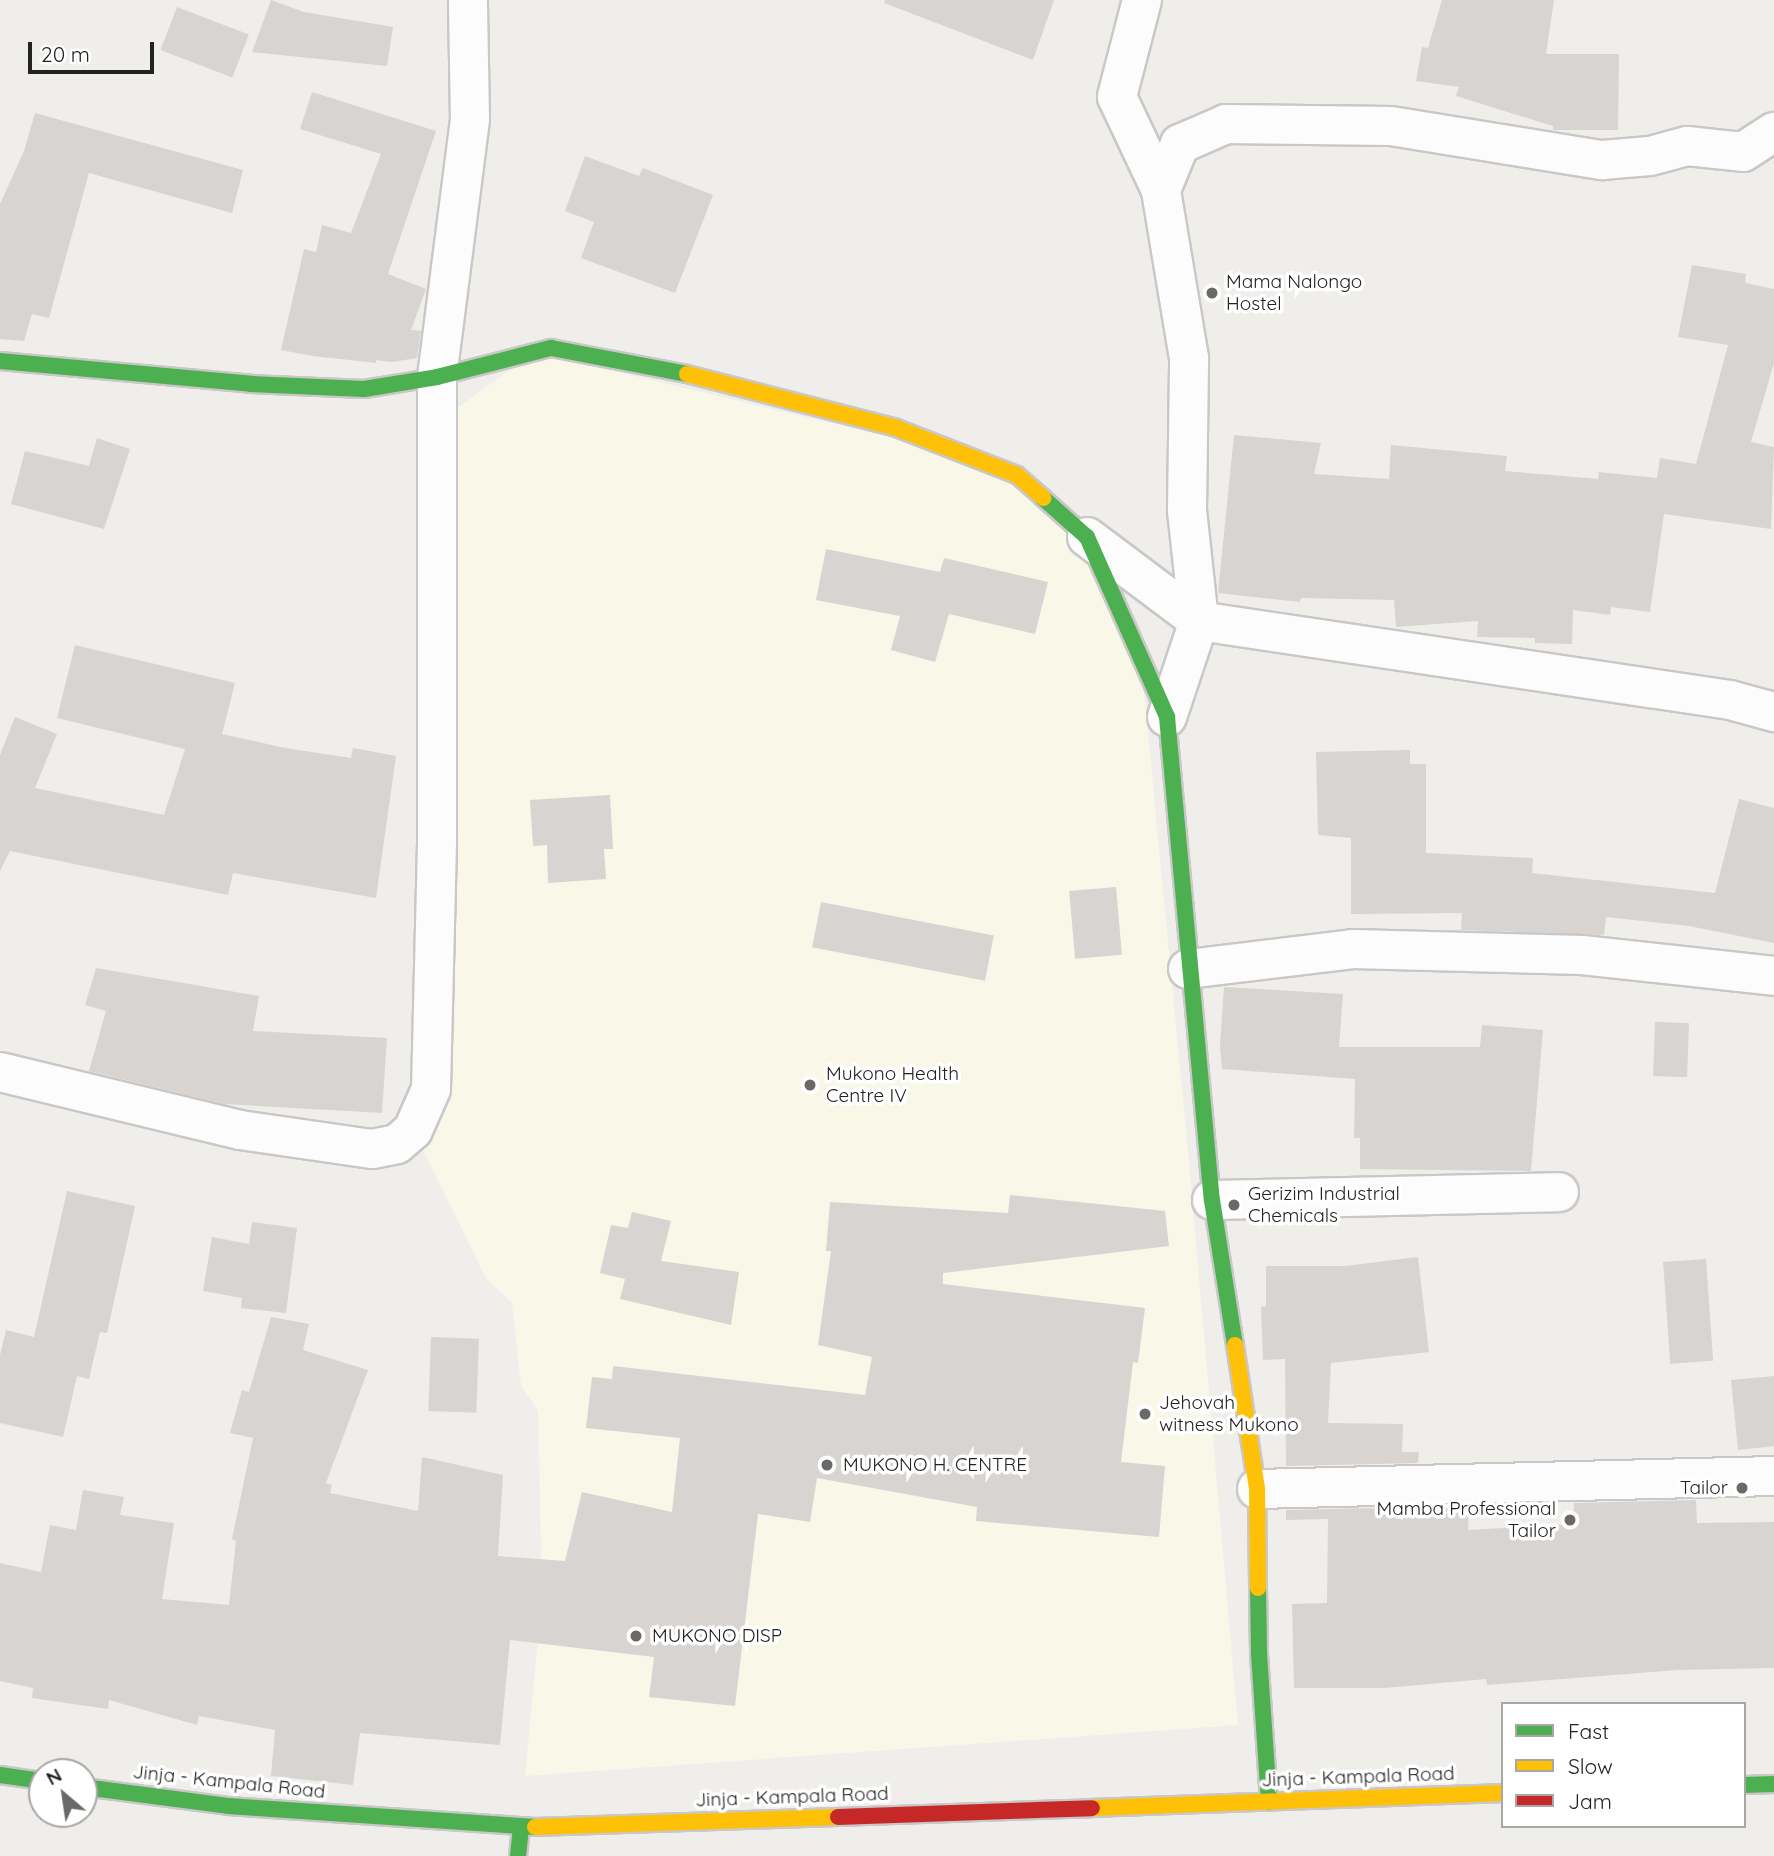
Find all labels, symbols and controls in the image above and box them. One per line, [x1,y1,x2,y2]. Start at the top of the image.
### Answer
scale bar [32,28,158,72]
text: 20 m [41,41,90,67]
place label: Mama Nalongo Hostel [1226,271,1362,315]
marker: Mama Nalongo Hostel [1204,285,1220,301]
place label: Mukono Health Centre IV [826,1063,959,1107]
marker: Mukono Health Centre IV [800,1075,820,1095]
place label: Gerizim Industrial Chemicals [1248,1183,1400,1227]
marker: Gerizim Industrial Chemicals [1226,1197,1242,1213]
place label: Jehovah witness Mukono [1159,1392,1299,1436]
marker: Jehovah witness Mukono [1137,1406,1153,1422]
place label: MUKONO H. CENTRE [843,1454,1027,1476]
marker: MUKONO H. CENTRE [817,1455,837,1475]
place label: Tailor [1680,1477,1728,1499]
marker: Tailor [1734,1480,1750,1496]
place label: Mamba Professional Tailor [1376,1498,1556,1542]
marker: Mamba Professional Tailor [1562,1512,1578,1528]
place label: MUKONO DISP [652,1625,782,1647]
marker: MUKONO DISP [626,1626,646,1646]
legend [1501,1702,1746,1828]
text: Fast [1568,1718,1609,1744]
text: Slow [1568,1753,1613,1779]
north arrow [28,1758,98,1828]
street label: Jinja - Kampala Road [132,1761,326,1803]
street label: Jinja - Kampala Road [1261,1762,1455,1792]
text: N [42,1763,66,1790]
street label: Jinja - Kampala Road [695,1782,889,1812]
text: Jam [1568,1788,1612,1814]

